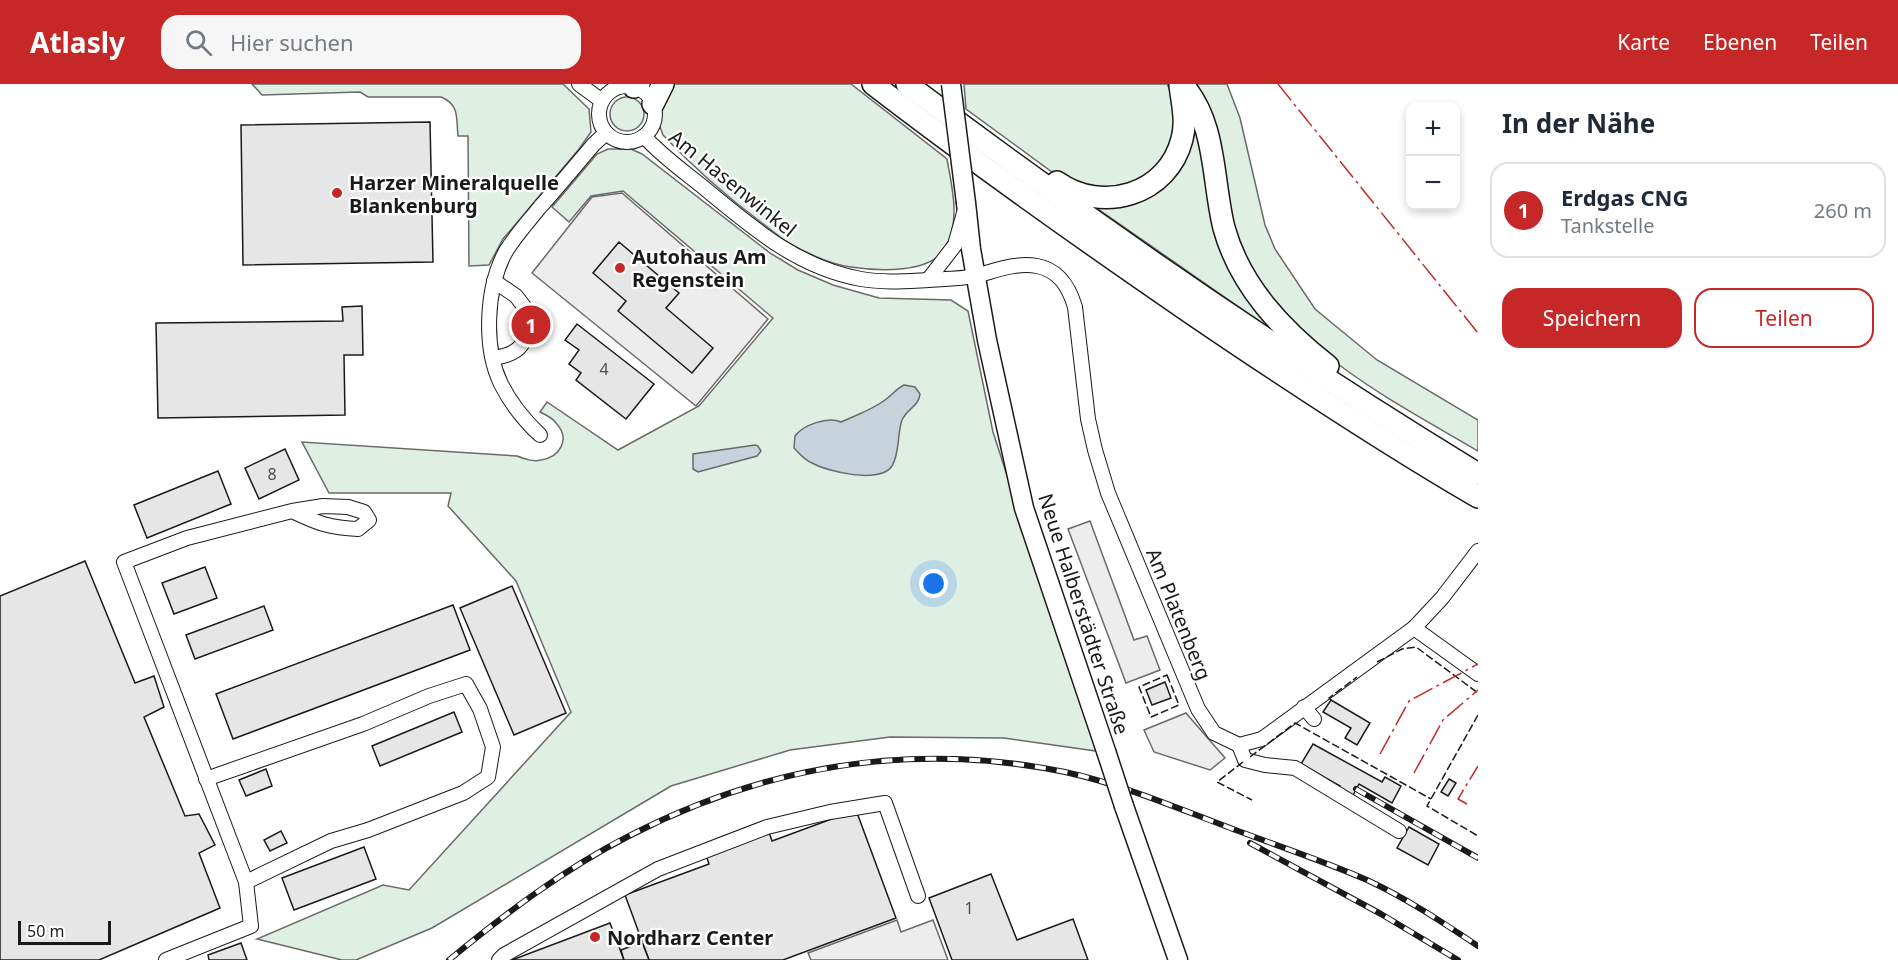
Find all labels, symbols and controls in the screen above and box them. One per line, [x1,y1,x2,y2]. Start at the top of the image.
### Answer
search box [161,15,581,69]
text: Atlasly [30,23,125,61]
icon: search [182,26,215,59]
text: Hier suchen [230,27,354,57]
text: Karte [1617,28,1670,56]
text: Ebenen [1703,28,1777,56]
text: Teilen [1810,28,1868,56]
map controls [1406,102,1460,210]
button: + [1406,102,1460,156]
text: In der Nähe [1502,105,1655,141]
street label: Am Hasenwinkel [664,123,802,243]
button: − [1406,156,1460,210]
place label: Harzer Mineralquelle Blankenburg [349,169,559,219]
text: Erdgas CNG [1561,182,1688,212]
marker: Harzer Mineralquelle Blankenburg [330,186,344,200]
text: 1 [1518,197,1529,224]
text: 260 m [1814,197,1872,224]
text: Tankstelle [1561,212,1654,239]
place label: Autohaus Am Regenstein [632,243,767,293]
marker: Autohaus Am Regenstein [613,261,627,275]
button: Speichern [1502,288,1682,348]
button: Teilen [1694,288,1874,348]
pin: 1 [512,302,550,348]
house number: 4 [599,358,609,380]
house number: 8 [267,463,277,485]
street label: Neue Halberstädter Straße [1032,490,1136,738]
street label: Am Platenberg [1140,544,1218,684]
your location [919,569,948,598]
house number: 1 [964,897,974,919]
scale bar [18,918,111,946]
text: 50 m [27,920,64,942]
place label: Nordharz Center [607,924,773,951]
marker: Nordharz Center [588,930,602,944]

